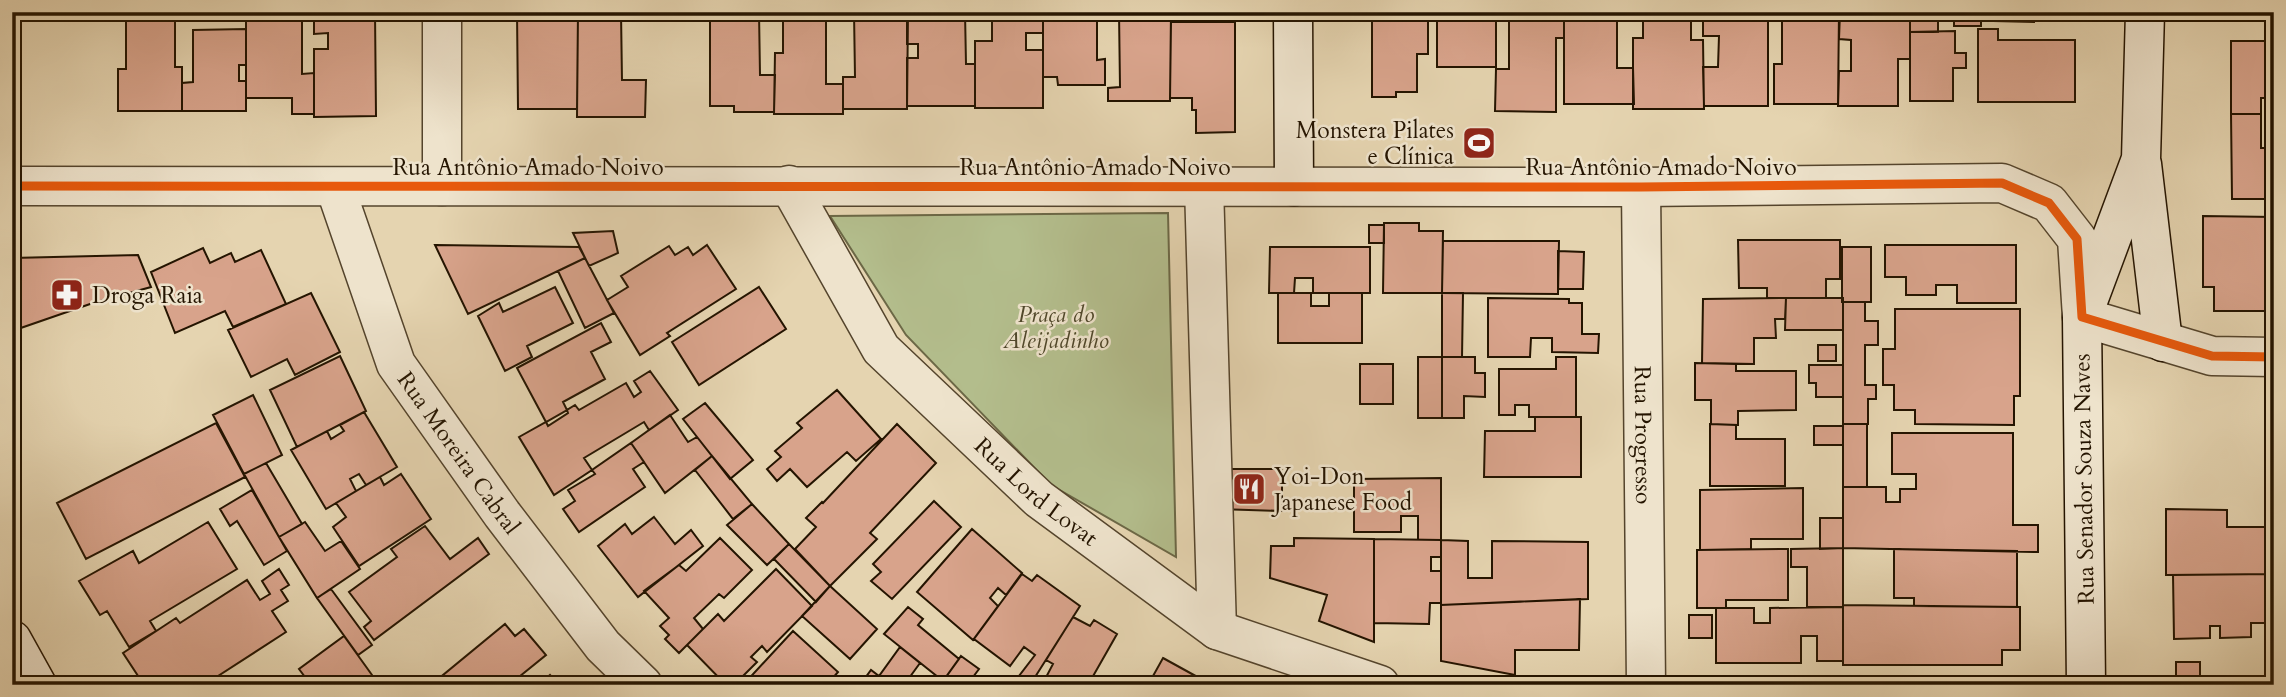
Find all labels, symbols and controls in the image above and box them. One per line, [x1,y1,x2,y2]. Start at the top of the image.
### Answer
place label: Monstera Pilates e Clínica [1296,115,1454,172]
sports icon: Monstera Pilates e Clínica [1460,124,1498,162]
street label: Rua Antônio Amado Noivo [392,152,664,183]
street label: Rua Antônio Amado Noivo [959,152,1231,183]
street label: Rua Antônio Amado Noivo [1525,152,1797,183]
pharmacy icon: Droga Raia [48,276,86,314]
place label: Droga Raia [92,280,203,311]
park label: Praça do Aleijadinho [1002,299,1109,356]
street label: Rua Senador Souza Naves [2066,353,2102,605]
street label: Rua Moreira Cabral [391,365,527,541]
street label: Rua Progresso [1627,365,1660,505]
street label: Rua Lord Lovat [968,430,1104,553]
place label: Yoi-Don Japanese Food [1271,461,1413,518]
restaurant icon: Yoi-Don Japanese Food [1230,470,1268,508]

